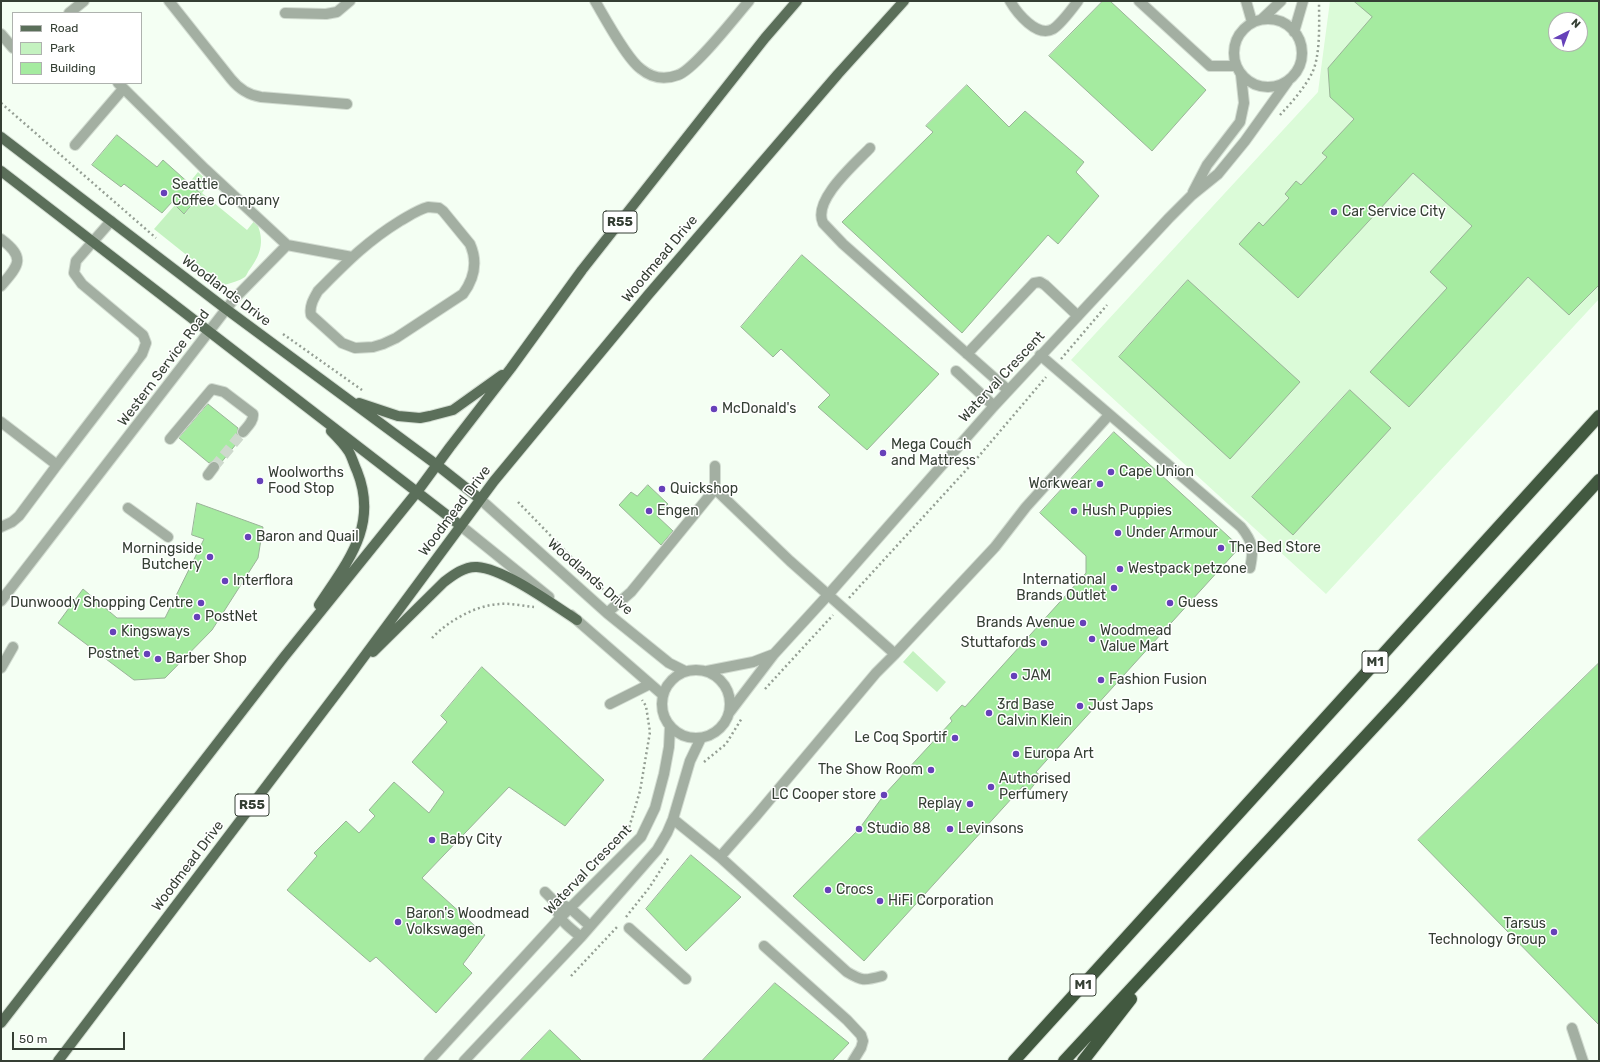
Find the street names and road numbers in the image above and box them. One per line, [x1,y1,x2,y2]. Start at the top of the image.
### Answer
road number: R55 [603,211,637,233]
street label: Woodmead Drive [619,212,701,306]
street label: Woodlands Drive [178,252,274,330]
street label: Western Service Road [115,306,213,430]
street label: Waterval Crescent [956,328,1048,426]
street label: Woodmead Drive [416,463,494,559]
street label: Woodlands Drive [544,535,636,619]
road number: M1 [1362,651,1388,673]
road number: R55 [235,794,269,816]
street label: Woodmead Drive [149,818,227,914]
street label: Waterval Crescent [541,822,635,918]
road number: M1 [1070,974,1096,996]

